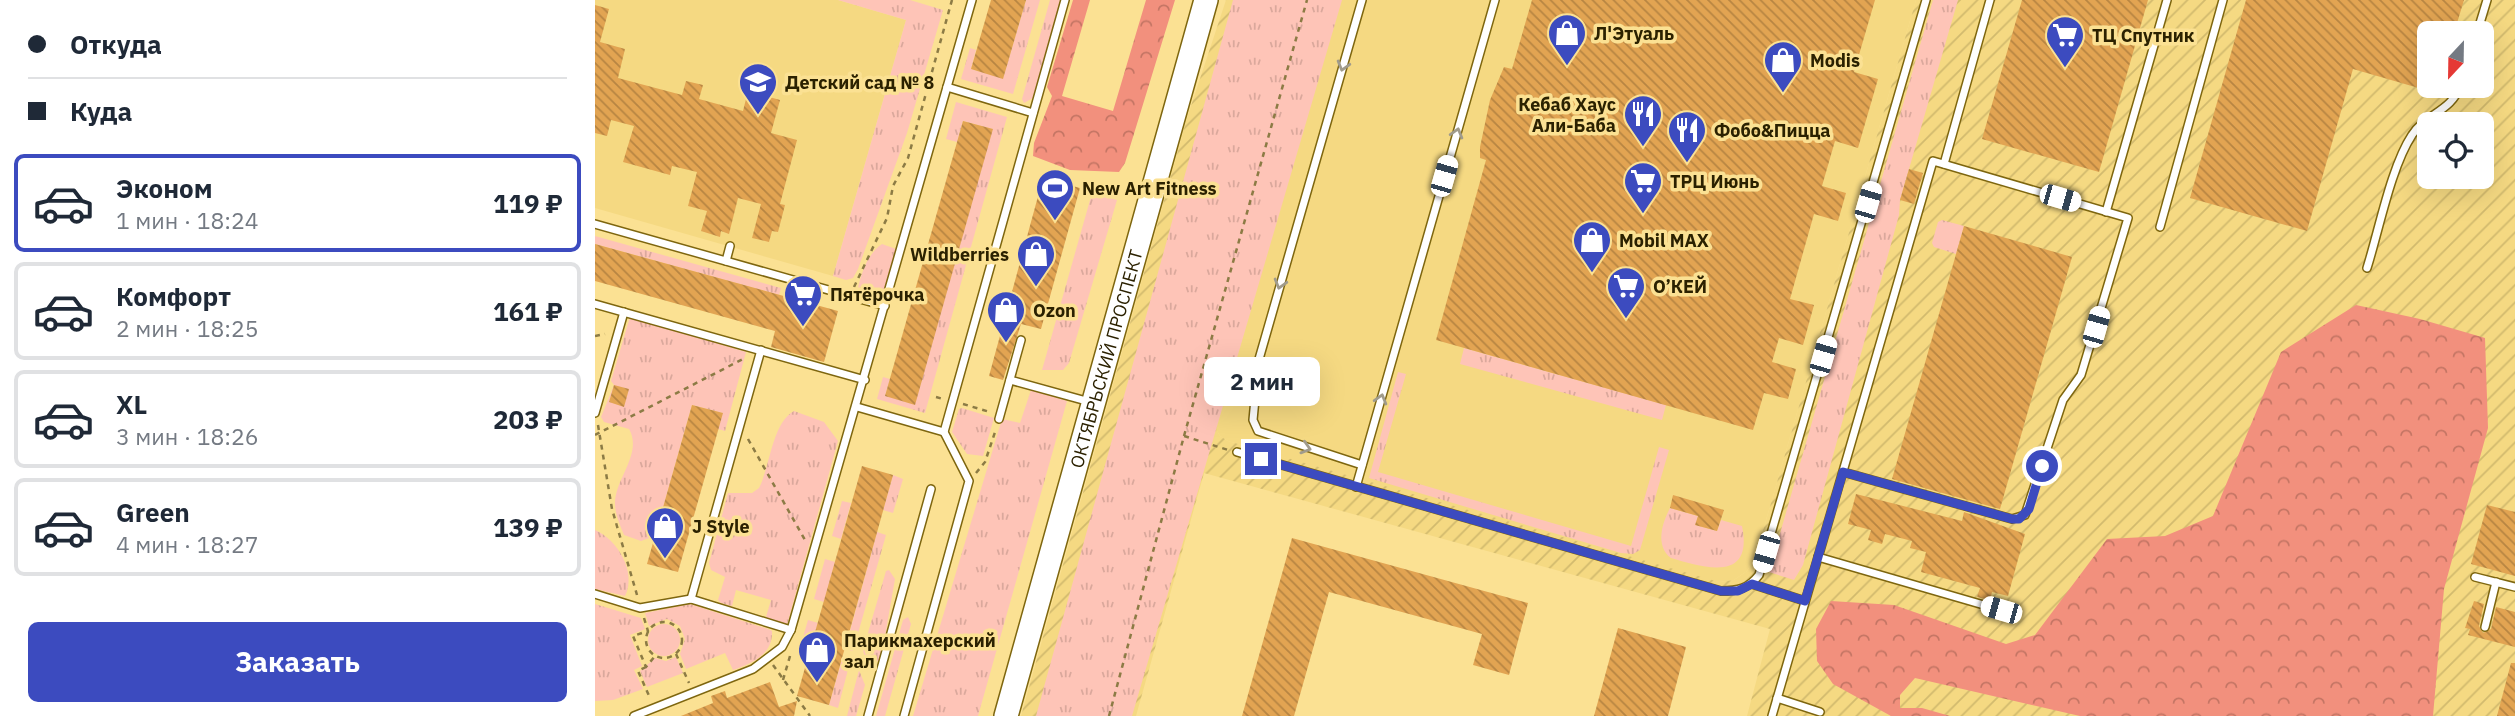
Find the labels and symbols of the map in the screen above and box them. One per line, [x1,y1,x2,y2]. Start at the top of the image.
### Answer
shop icon: Л'Этуаль [1546,12,1588,67]
supermarket icon: ТЦ Спутник [2044,14,2086,69]
north arrow [2417,21,2494,98]
place label: Л'Этуаль [1594,22,1674,45]
place label: ТЦ Спутник [2092,24,2195,47]
shop icon: Modis [1762,39,1804,94]
place label: Modis [1810,49,1860,72]
one-way arrow [1336,59,1351,71]
school or university icon: Детский сад № 8 [737,61,779,116]
place label: Детский сад № 8 [785,71,935,94]
place label: Кебаб Хаус Али-Баба [1518,93,1616,137]
restaurant icon: Кебаб Хаус Али-Баба [1622,93,1664,148]
restaurant icon: Фобо&Пицца [1666,109,1708,164]
place label: Фобо&Пицца [1714,119,1831,142]
one-way arrow [1448,127,1463,139]
car [1429,153,1460,199]
supermarket icon: ТРЦ Июнь [1622,160,1664,215]
sports icon: New Art Fitness [1034,167,1076,222]
place label: ТРЦ Июнь [1670,170,1759,193]
place label: New Art Fitness [1082,177,1217,200]
car [1853,179,1884,225]
car [2037,182,2084,214]
shop icon: Mobil MAX [1571,219,1613,274]
place label: Mobil MAX [1619,229,1709,252]
shop icon: Wildberries [1015,233,1057,288]
place label: Wildberries [910,243,1009,266]
street label: ОКТЯБРЬСКИЙ ПРОСПЕКТ [1064,247,1147,470]
supermarket icon: О’КЕЙ [1605,265,1647,320]
supermarket icon: Пятёрочка [782,273,824,328]
place label: О’КЕЙ [1653,275,1707,298]
one-way arrow [1274,278,1289,290]
place label: Пятёрочка [830,283,924,306]
shop icon: Ozon [985,289,1027,344]
place label: Ozon [1033,299,1076,322]
car [2081,304,2112,350]
car [1808,333,1839,379]
callout: 2 мин [1203,358,1319,406]
one-way arrow [1372,393,1387,405]
one-way arrow [1299,439,1311,454]
route end [1245,443,1277,475]
route start [2026,450,2058,482]
shop icon: J Style [644,505,686,560]
place label: J Style [692,515,750,538]
car [1751,529,1782,575]
car [1978,594,2025,626]
shop icon: Парикмахерский зал [796,629,838,684]
place label: Парикмахерский зал [844,629,996,673]

